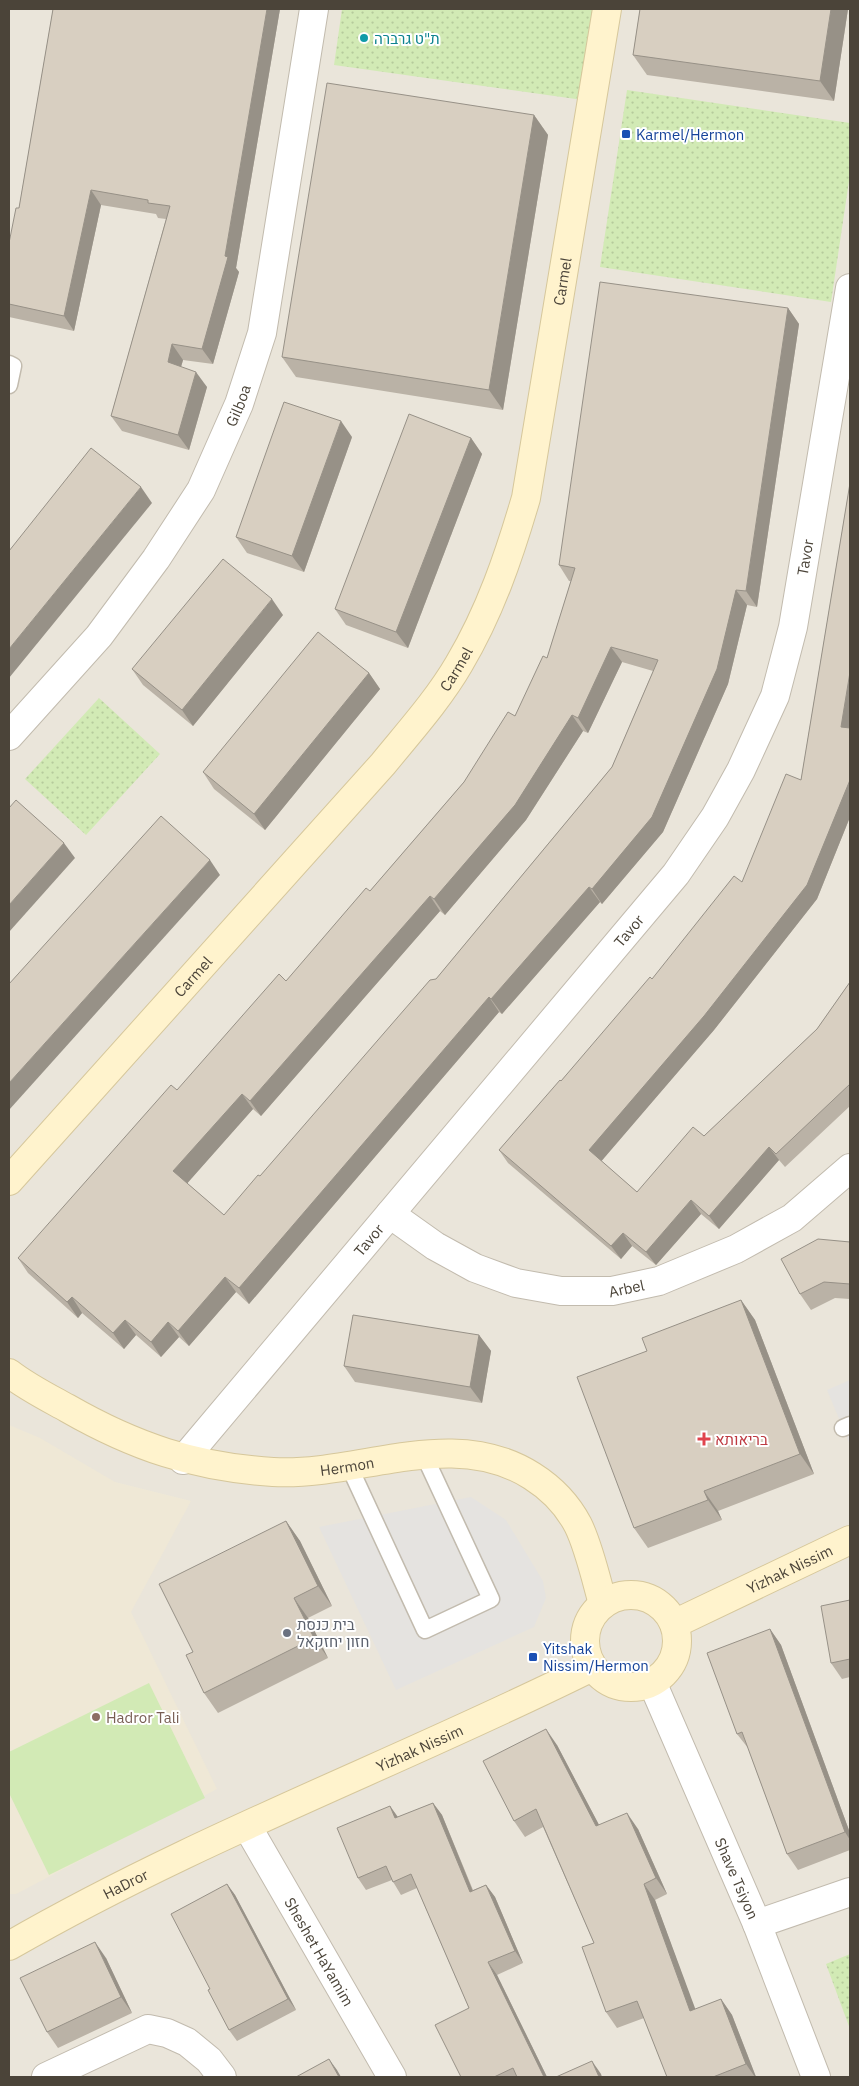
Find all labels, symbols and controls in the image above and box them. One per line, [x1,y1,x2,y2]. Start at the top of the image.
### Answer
place label: ת"ט גרברה [374,29,440,48]
marker: ת"ט גרברה [358,32,370,44]
place label: Karmel/Hermon [636,125,744,144]
marker: Karmel/Hermon [620,128,632,140]
street label: Carmel [549,256,575,307]
street label: Gilboa [221,382,254,429]
street label: Tavor [792,537,817,577]
street label: Carmel [435,644,476,695]
street label: Tavor [609,910,648,951]
street label: Carmel [169,952,216,1001]
street label: Tavor [349,1219,388,1260]
street label: Arbel [607,1275,646,1301]
place label: בריאותא [715,1430,768,1449]
marker: בריאותא [697,1432,711,1446]
street label: Hermon [319,1452,375,1480]
street label: Yizhak Nissim [743,1540,836,1597]
place label: בית כנסת חזון יחזקאל [297,1615,369,1651]
marker: בית כנסת חזון יחזקאל [281,1627,293,1639]
place label: Yitshak Nissim/Hermon [543,1639,649,1675]
marker: Yitshak Nissim/Hermon [527,1651,539,1663]
place label: Hadror Tali [106,1708,180,1727]
marker: Hadror Tali [90,1711,102,1723]
street label: Yizhak Nissim [373,1720,466,1775]
street label: Shave Tsiyon [711,1835,763,1922]
street label: HaDror [100,1864,151,1903]
street label: Sheshet HaYamim [281,1894,358,2009]

